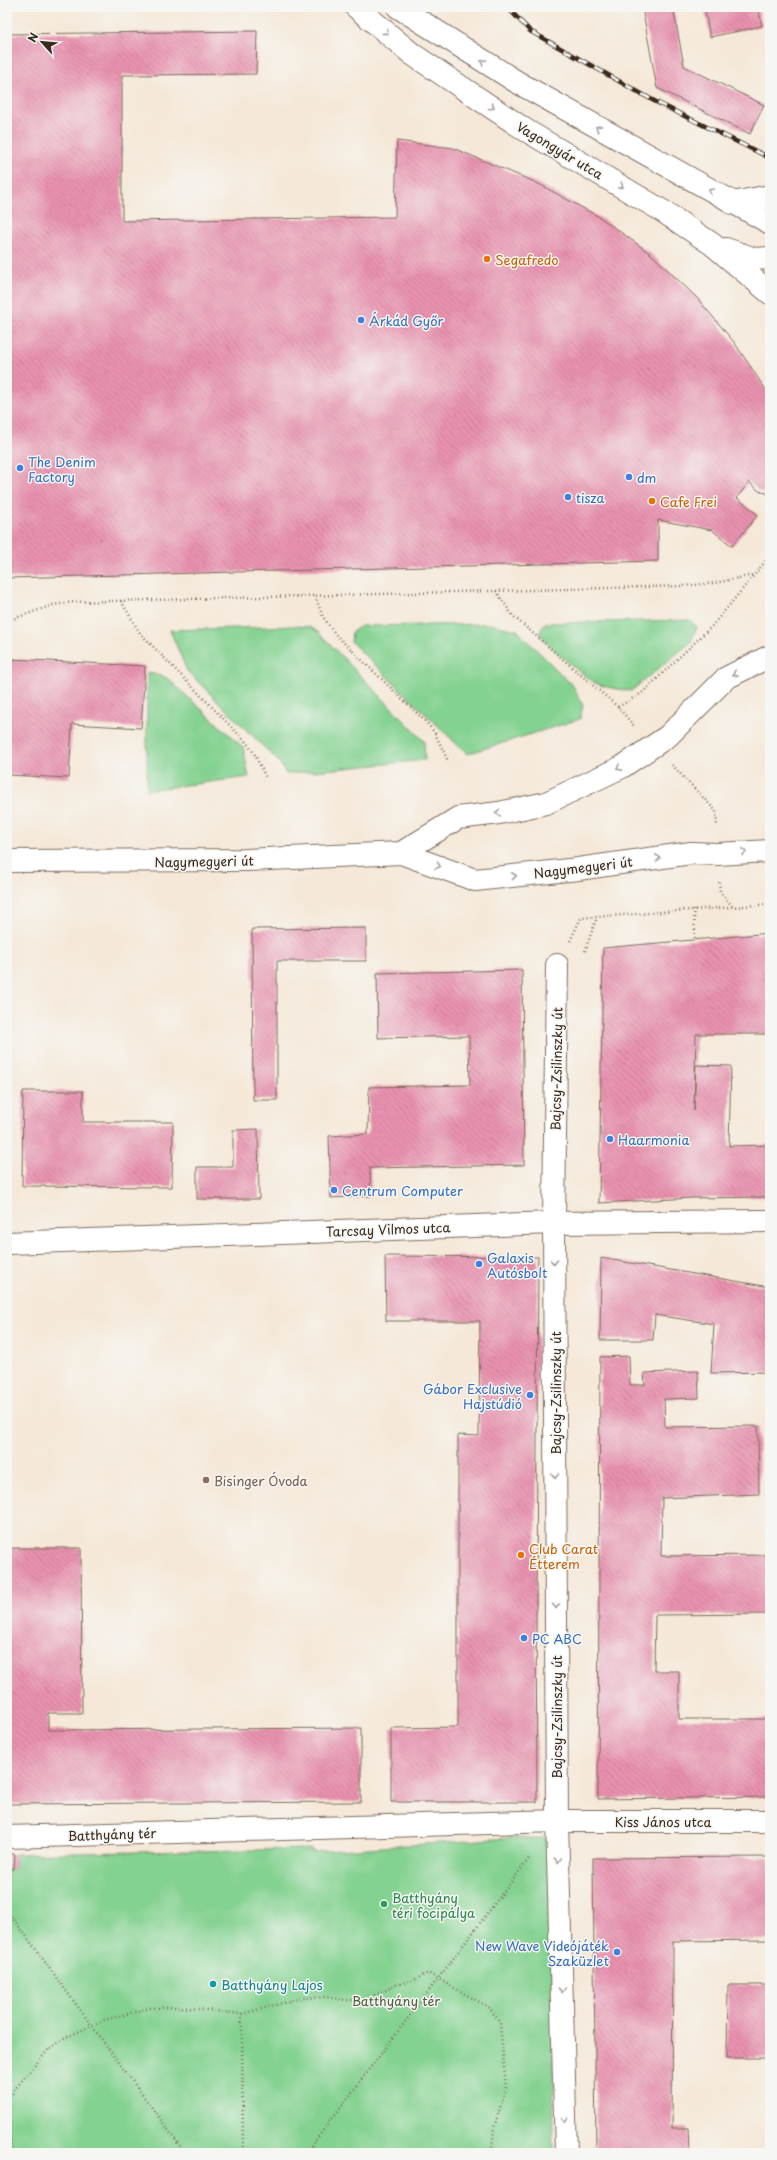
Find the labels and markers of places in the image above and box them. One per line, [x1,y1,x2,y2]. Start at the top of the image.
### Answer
place label: Segafredo [495,250,558,269]
marker: Segafredo [482,254,492,264]
place label: Árkád Győr [369,311,444,330]
marker: Árkád Győr [356,315,366,325]
place label: The Denim Factory [28,452,96,486]
marker: The Denim Factory [15,463,25,473]
place label: dm [637,468,656,487]
marker: dm [624,472,634,482]
place label: tisza [576,488,605,507]
marker: tisza [563,492,573,502]
place label: Cafe Frei [660,492,717,511]
marker: Cafe Frei [647,496,657,506]
place label: Haarmonia [618,1130,690,1149]
marker: Haarmonia [605,1134,615,1144]
place label: Centrum Computer [342,1181,464,1200]
marker: Centrum Computer [329,1185,339,1195]
place label: Galaxis Autósbolt [487,1248,547,1282]
marker: Galaxis Autósbolt [474,1259,484,1269]
place label: Gábor Exclusive Hajstúdió [423,1379,522,1413]
marker: Gábor Exclusive Hajstúdió [525,1390,535,1400]
place label: Bisinger Óvoda [214,1471,308,1490]
marker: Bisinger Óvoda [201,1475,211,1485]
place label: Club Carat Étterem [529,1539,598,1573]
marker: Club Carat Étterem [516,1550,526,1560]
place label: PC ABC [532,1629,582,1648]
marker: PC ABC [519,1633,529,1643]
place label: Batthyány téri focipálya [392,1888,476,1922]
marker: Batthyány téri focipálya [379,1899,389,1909]
place label: New Wave Videójáték Szaküzlet [475,1936,609,1970]
marker: New Wave Videójáték Szaküzlet [612,1947,622,1957]
place label: Batthyány Lajos [221,1975,323,1994]
marker: Batthyány Lajos [208,1979,218,1989]

